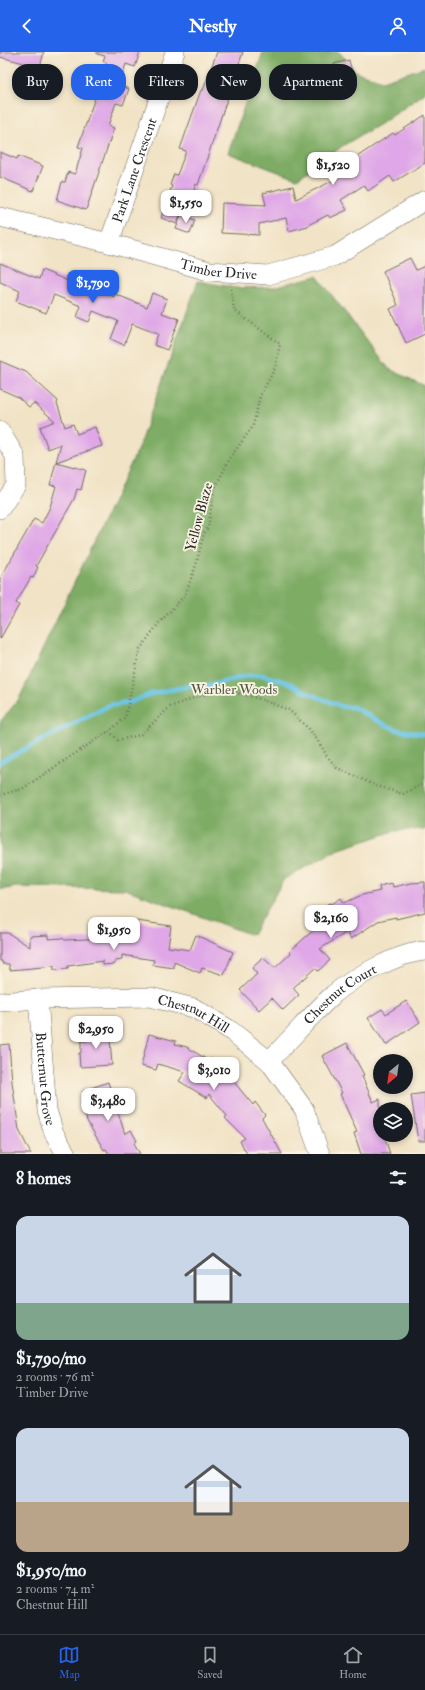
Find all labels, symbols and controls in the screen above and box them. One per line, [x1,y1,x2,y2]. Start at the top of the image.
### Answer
icon: back [16,15,38,37]
text: Nestly [189,15,236,38]
icon: person [387,15,409,37]
chip: Buy [12,64,63,100]
chip: Rent [71,64,126,100]
chip: Filters [134,64,198,100]
chip: New [206,64,261,100]
chip: Apartment [269,64,357,100]
street label: Park Lane Crescent [108,115,160,225]
pin: $1,520 [300,152,366,186]
text: $1,520 [316,157,350,173]
pin: $1,550 [153,190,219,224]
text: $1,550 [170,195,202,211]
street label: Timber Drive [178,255,258,283]
pin: $1,790 [60,270,126,304]
text: $1,790 [76,275,110,291]
street label: Yellow Blaze [182,481,216,553]
park label: Warbler Woods [190,681,277,698]
pin: $2,160 [298,905,364,939]
text: $2,160 [314,910,348,926]
pin: $1,950 [81,917,147,951]
text: $1,950 [97,922,131,938]
street label: Chestnut Court [300,960,379,1028]
street label: Chestnut Hill [156,991,233,1036]
pin: $2,950 [63,1016,129,1050]
text: $2,950 [78,1021,114,1037]
street label: Butternut Grove [32,1031,60,1127]
north arrow [373,1054,413,1094]
map controls [373,1054,413,1142]
pin: $3,010 [181,1057,247,1091]
text: $3,010 [197,1062,231,1078]
pin: $3,480 [75,1088,141,1122]
text: $3,480 [90,1093,126,1109]
button: layers [373,1102,413,1142]
icon: filters [387,1167,409,1189]
text: 8 homes [16,1168,71,1189]
icon: home [177,1242,249,1314]
text: $1,790/mo [16,1348,86,1369]
text: 2 rooms · 76 m² [16,1369,94,1385]
text: Timber Drive [16,1385,88,1401]
icon: home [177,1454,249,1526]
text: $1,950/mo [16,1560,86,1581]
text: 2 rooms · 74 m² [16,1581,94,1597]
text: Chestnut Hill [16,1597,87,1613]
tab: Map [58,1644,80,1681]
tab: Saved [197,1644,222,1681]
tab: Home [339,1644,367,1681]

